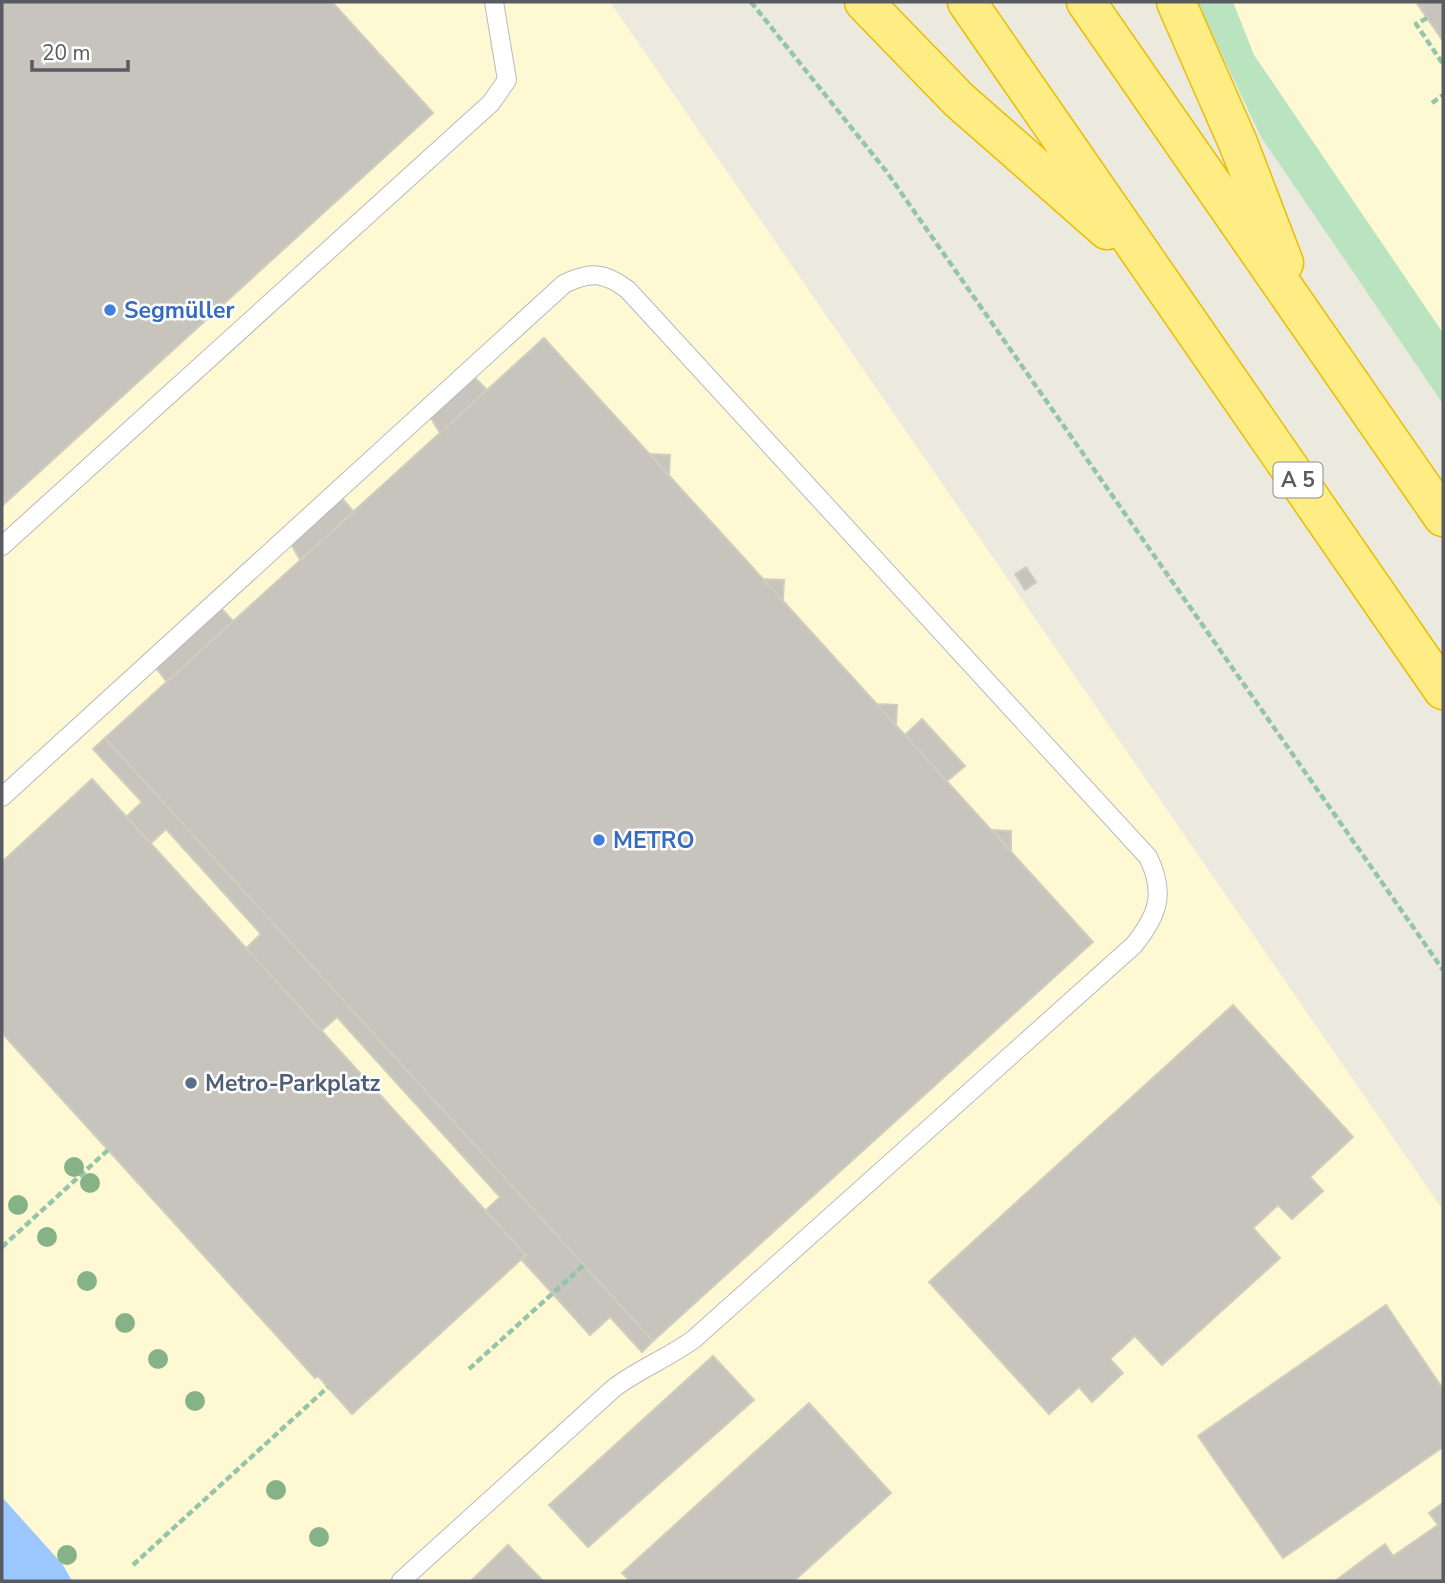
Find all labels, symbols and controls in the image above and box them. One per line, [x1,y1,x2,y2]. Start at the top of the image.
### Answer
scale bar [32,28,128,72]
text: 20 m [42,39,91,67]
place label: Segmüller [124,295,234,326]
marker: Segmüller [102,302,118,318]
road number: A 5 [1274,462,1322,498]
place label: METRO [613,825,695,856]
marker: METRO [591,832,607,848]
place label: Metro-Parkplatz [205,1068,381,1099]
marker: Metro-Parkplatz [183,1075,199,1091]

